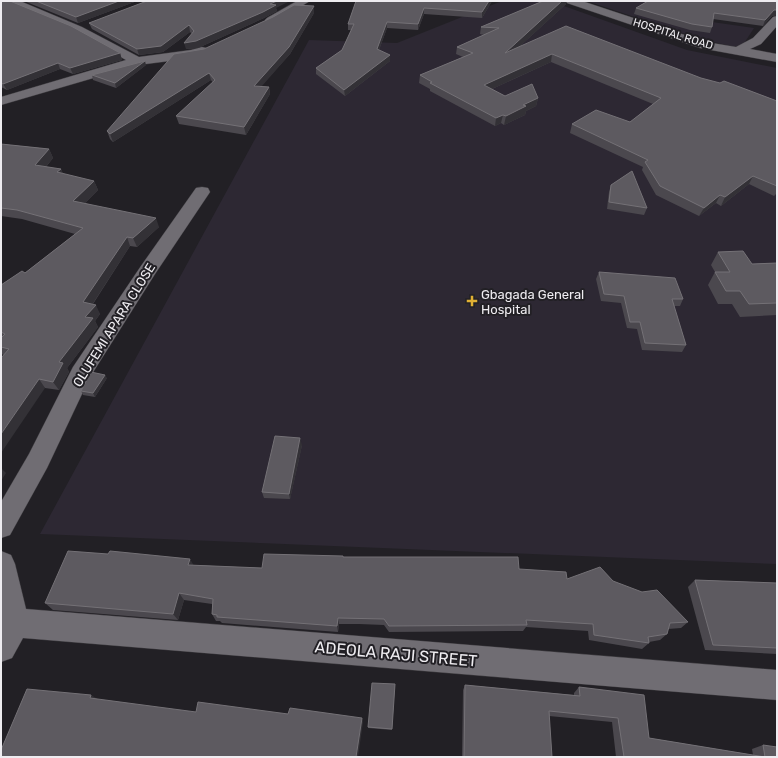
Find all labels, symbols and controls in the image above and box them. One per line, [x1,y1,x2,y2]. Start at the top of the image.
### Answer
street label: HOSPITAL ROAD [631,16,715,52]
street label: OLUFEMI APARA CLOSE [70,260,158,390]
place label: Gbagada General Hospital [481,287,584,317]
marker: Gbagada General Hospital [466,295,478,307]
street label: ADEOLA RAJI STREET [314,637,478,671]

